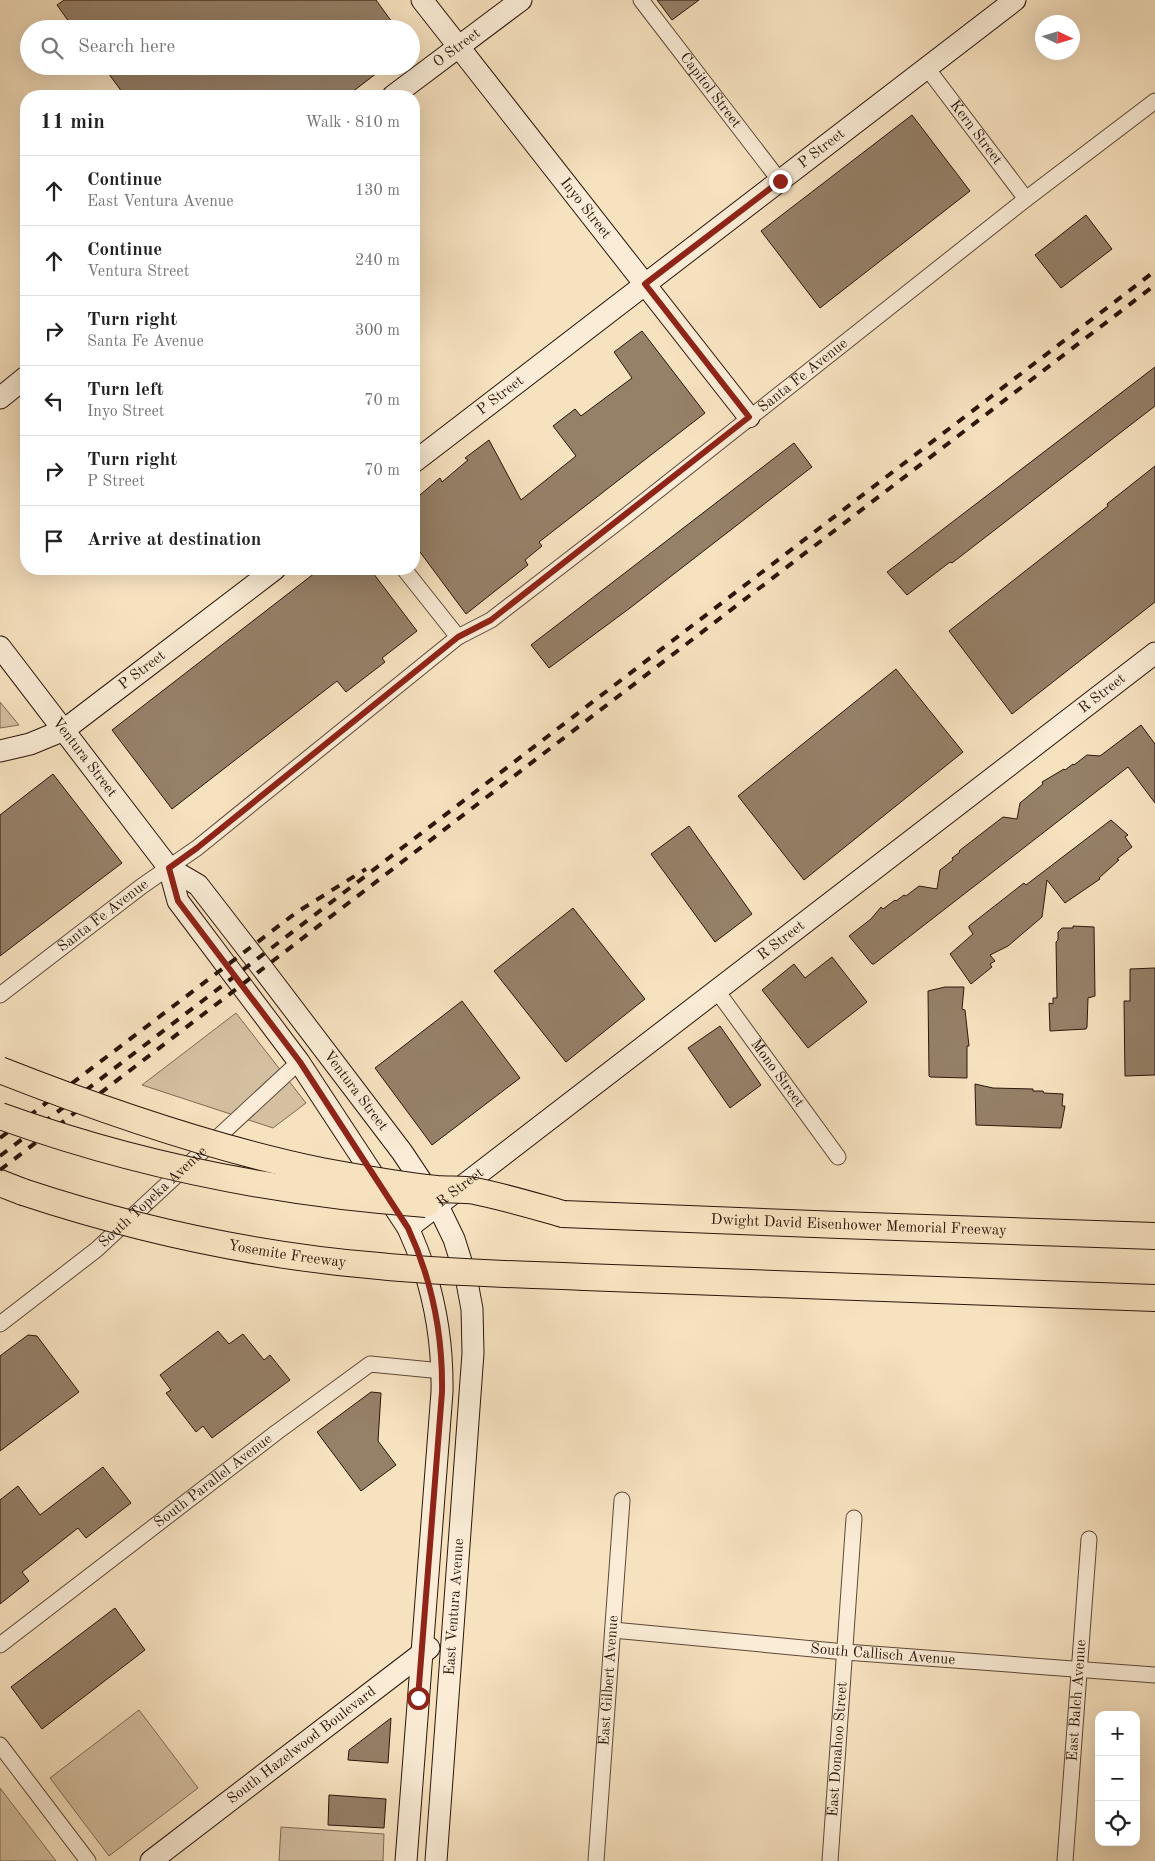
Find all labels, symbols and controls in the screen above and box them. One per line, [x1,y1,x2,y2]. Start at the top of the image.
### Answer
north arrow [1035,15,1080,60]
search box [20,20,420,75]
street label: O Street [431,26,483,70]
icon: search [38,34,66,62]
text: Search here [78,38,175,57]
street label: Capitol Street [677,50,744,131]
street label: Kern Street [947,98,1005,168]
text: 11 min [40,112,105,133]
text: Walk · 810 m [305,115,400,131]
street label: P Street [795,126,848,171]
route end [769,170,792,193]
text: Continue [87,171,162,190]
street label: Inyo Street [557,175,614,242]
icon: ahead [40,177,68,205]
text: 130 m [355,183,400,199]
text: East Ventura Avenue [87,194,234,210]
text: Continue [87,241,162,260]
icon: ahead [40,247,68,275]
text: 240 m [355,253,400,269]
text: Ventura Street [87,264,189,280]
text: Turn right [87,311,177,330]
icon: right [40,317,68,345]
text: 300 m [355,323,400,339]
text: Santa Fe Avenue [87,334,204,350]
street label: Santa Fe Avenue [755,336,851,415]
street label: P Street [474,373,526,418]
text: Turn left [87,381,164,400]
icon: left [40,387,68,415]
text: 70 m [364,393,400,409]
text: Inyo Street [87,404,164,420]
text: Turn right [87,451,177,470]
icon: right [40,457,68,485]
text: 70 m [364,463,400,479]
text: P Street [87,474,145,490]
icon: arrive [40,527,68,555]
text: Arrive at destination [87,531,261,550]
street label: P Street [116,648,168,693]
street label: R Street [1076,671,1128,716]
street label: Ventura Street [49,715,120,800]
street label: Santa Fe Avenue [55,876,151,955]
street label: R Street [755,918,808,963]
street label: Mono Street [748,1037,807,1110]
street label: Ventura Street [321,1048,391,1134]
street label: South Topeka Avenue [96,1144,210,1251]
street label: R Street [434,1165,487,1210]
street label: Dwight David Eisenhower Memorial Freeway [710,1212,1007,1238]
street label: Yosemite Freeway [227,1238,347,1270]
street label: South Parallel Avenue [152,1431,275,1531]
street label: East Ventura Avenue [443,1538,467,1676]
street label: East Gilbert Avenue [597,1615,621,1746]
street label: East Balch Avenue [1065,1639,1089,1762]
street label: South Callisch Avenue [810,1641,956,1668]
street label: East Donahoo Street [826,1681,850,1817]
street label: South Hazelwood Boulevard [225,1684,379,1807]
route start [407,1687,430,1710]
map controls [1095,1711,1140,1846]
button: + [1095,1711,1140,1756]
button: − [1095,1756,1140,1801]
button: locate [1095,1801,1140,1846]

